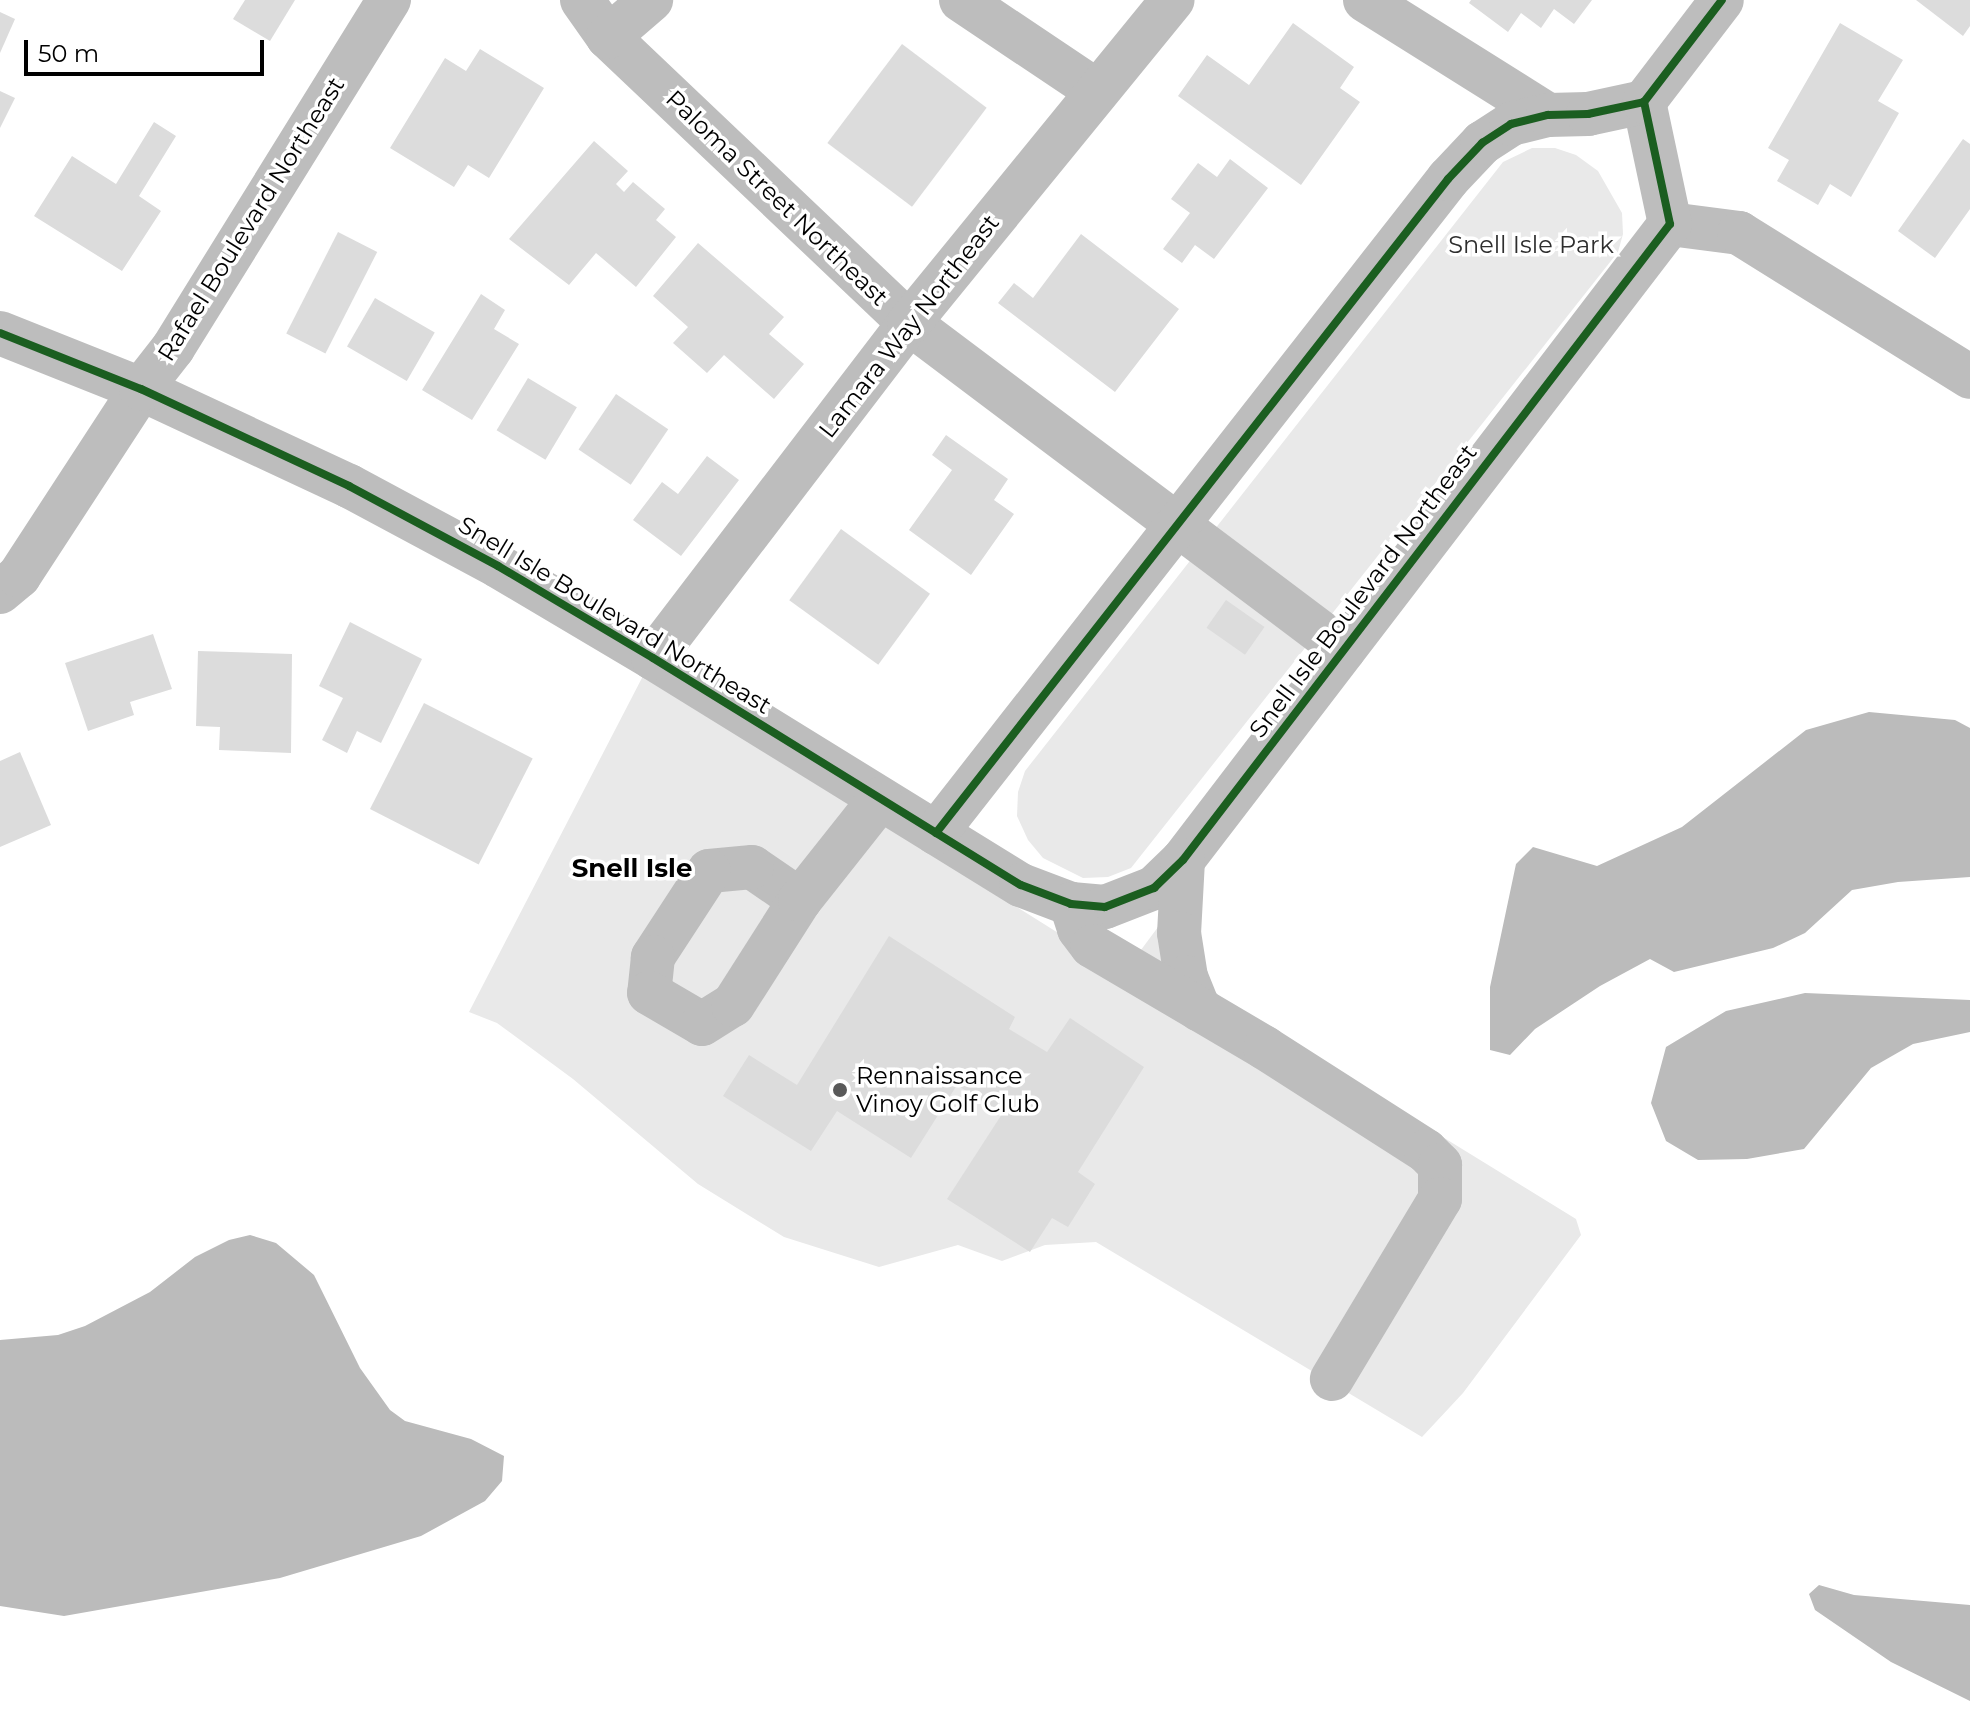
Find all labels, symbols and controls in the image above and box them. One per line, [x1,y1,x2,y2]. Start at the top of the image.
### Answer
scale bar [28,24,268,74]
text: 50 m [38,39,99,68]
street label: Rafael Boulevard Northeast [151,72,351,366]
street label: Paloma Street Northeast [660,84,894,312]
street label: Lamara Way Northeast [813,209,1005,443]
park label: Snell Isle Park [1448,231,1614,259]
street label: Snell Isle Boulevard Northeast [1243,439,1483,743]
street label: Snell Isle Boulevard Northeast [453,510,777,720]
district label: Snell Isle [572,853,692,885]
place label: Rennaissance Vinoy Golf Club [856,1062,1039,1118]
marker: Rennaissance Vinoy Golf Club [831,1081,849,1099]

